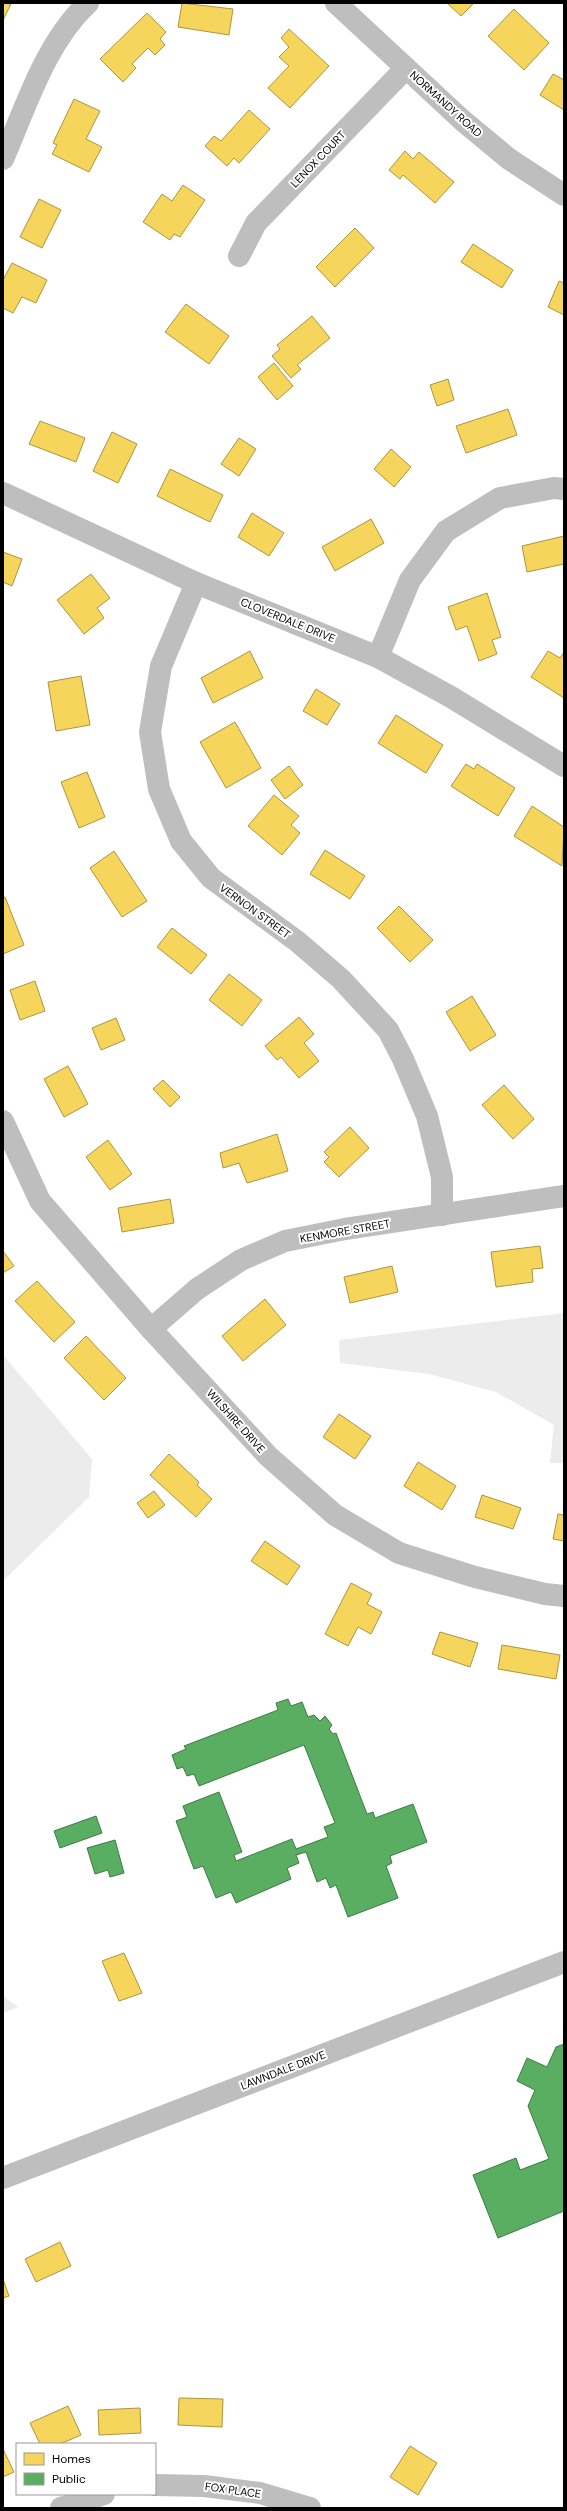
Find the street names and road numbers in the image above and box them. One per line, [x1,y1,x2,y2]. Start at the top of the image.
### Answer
street label: NORMANDY ROAD [407,68,485,140]
street label: LENOX COURT [287,128,349,190]
street label: CLOVERDALE DRIVE [239,595,337,645]
street label: VERNON STREET [217,881,293,941]
street label: KENMORE STREET [299,1216,391,1246]
street label: WILSHIRE DRIVE [204,1386,268,1456]
street label: LAWNDALE DRIVE [238,2047,328,2093]
street label: FOX PLACE [204,2479,262,2501]

